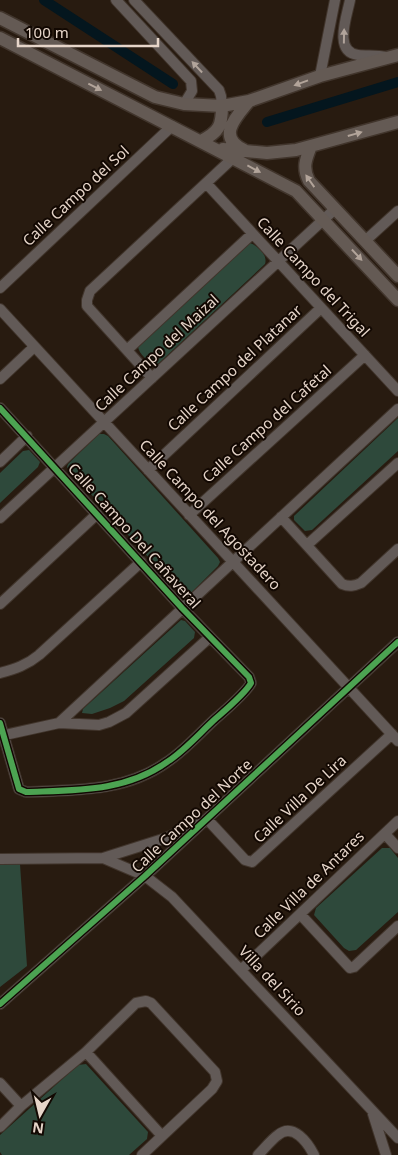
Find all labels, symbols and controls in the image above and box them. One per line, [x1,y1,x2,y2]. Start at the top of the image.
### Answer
scale bar [18,15,158,47]
text: 100 m [25,22,69,42]
one-way arrow [341,27,349,43]
one-way arrow [191,61,203,73]
one-way arrow [293,79,308,87]
one-way arrow [88,83,103,91]
one-way arrow [347,130,362,138]
street label: Calle Campo del Sol [18,141,133,250]
one-way arrow [246,165,261,173]
one-way arrow [305,174,315,188]
street label: Calle Campo del Trigal [253,212,374,340]
one-way arrow [351,249,363,261]
street label: Calle Campo del Maizal [90,289,223,415]
street label: Calle Campo del Platanar [163,300,306,435]
street label: Calle Campo del Cafetal [198,360,335,486]
street label: Calle Campo del Agostadero [136,435,286,594]
street label: Calle Campo Del Cañaveral [64,458,205,612]
street label: Calle Villa De Lira [249,750,350,847]
street label: Calle Campo del Norte [127,754,256,877]
street label: Calle Villa de Antares [249,826,368,942]
street label: Villa del Sirio [235,941,311,1020]
north arrow [15,1090,65,1140]
text: N [31,1118,45,1139]

